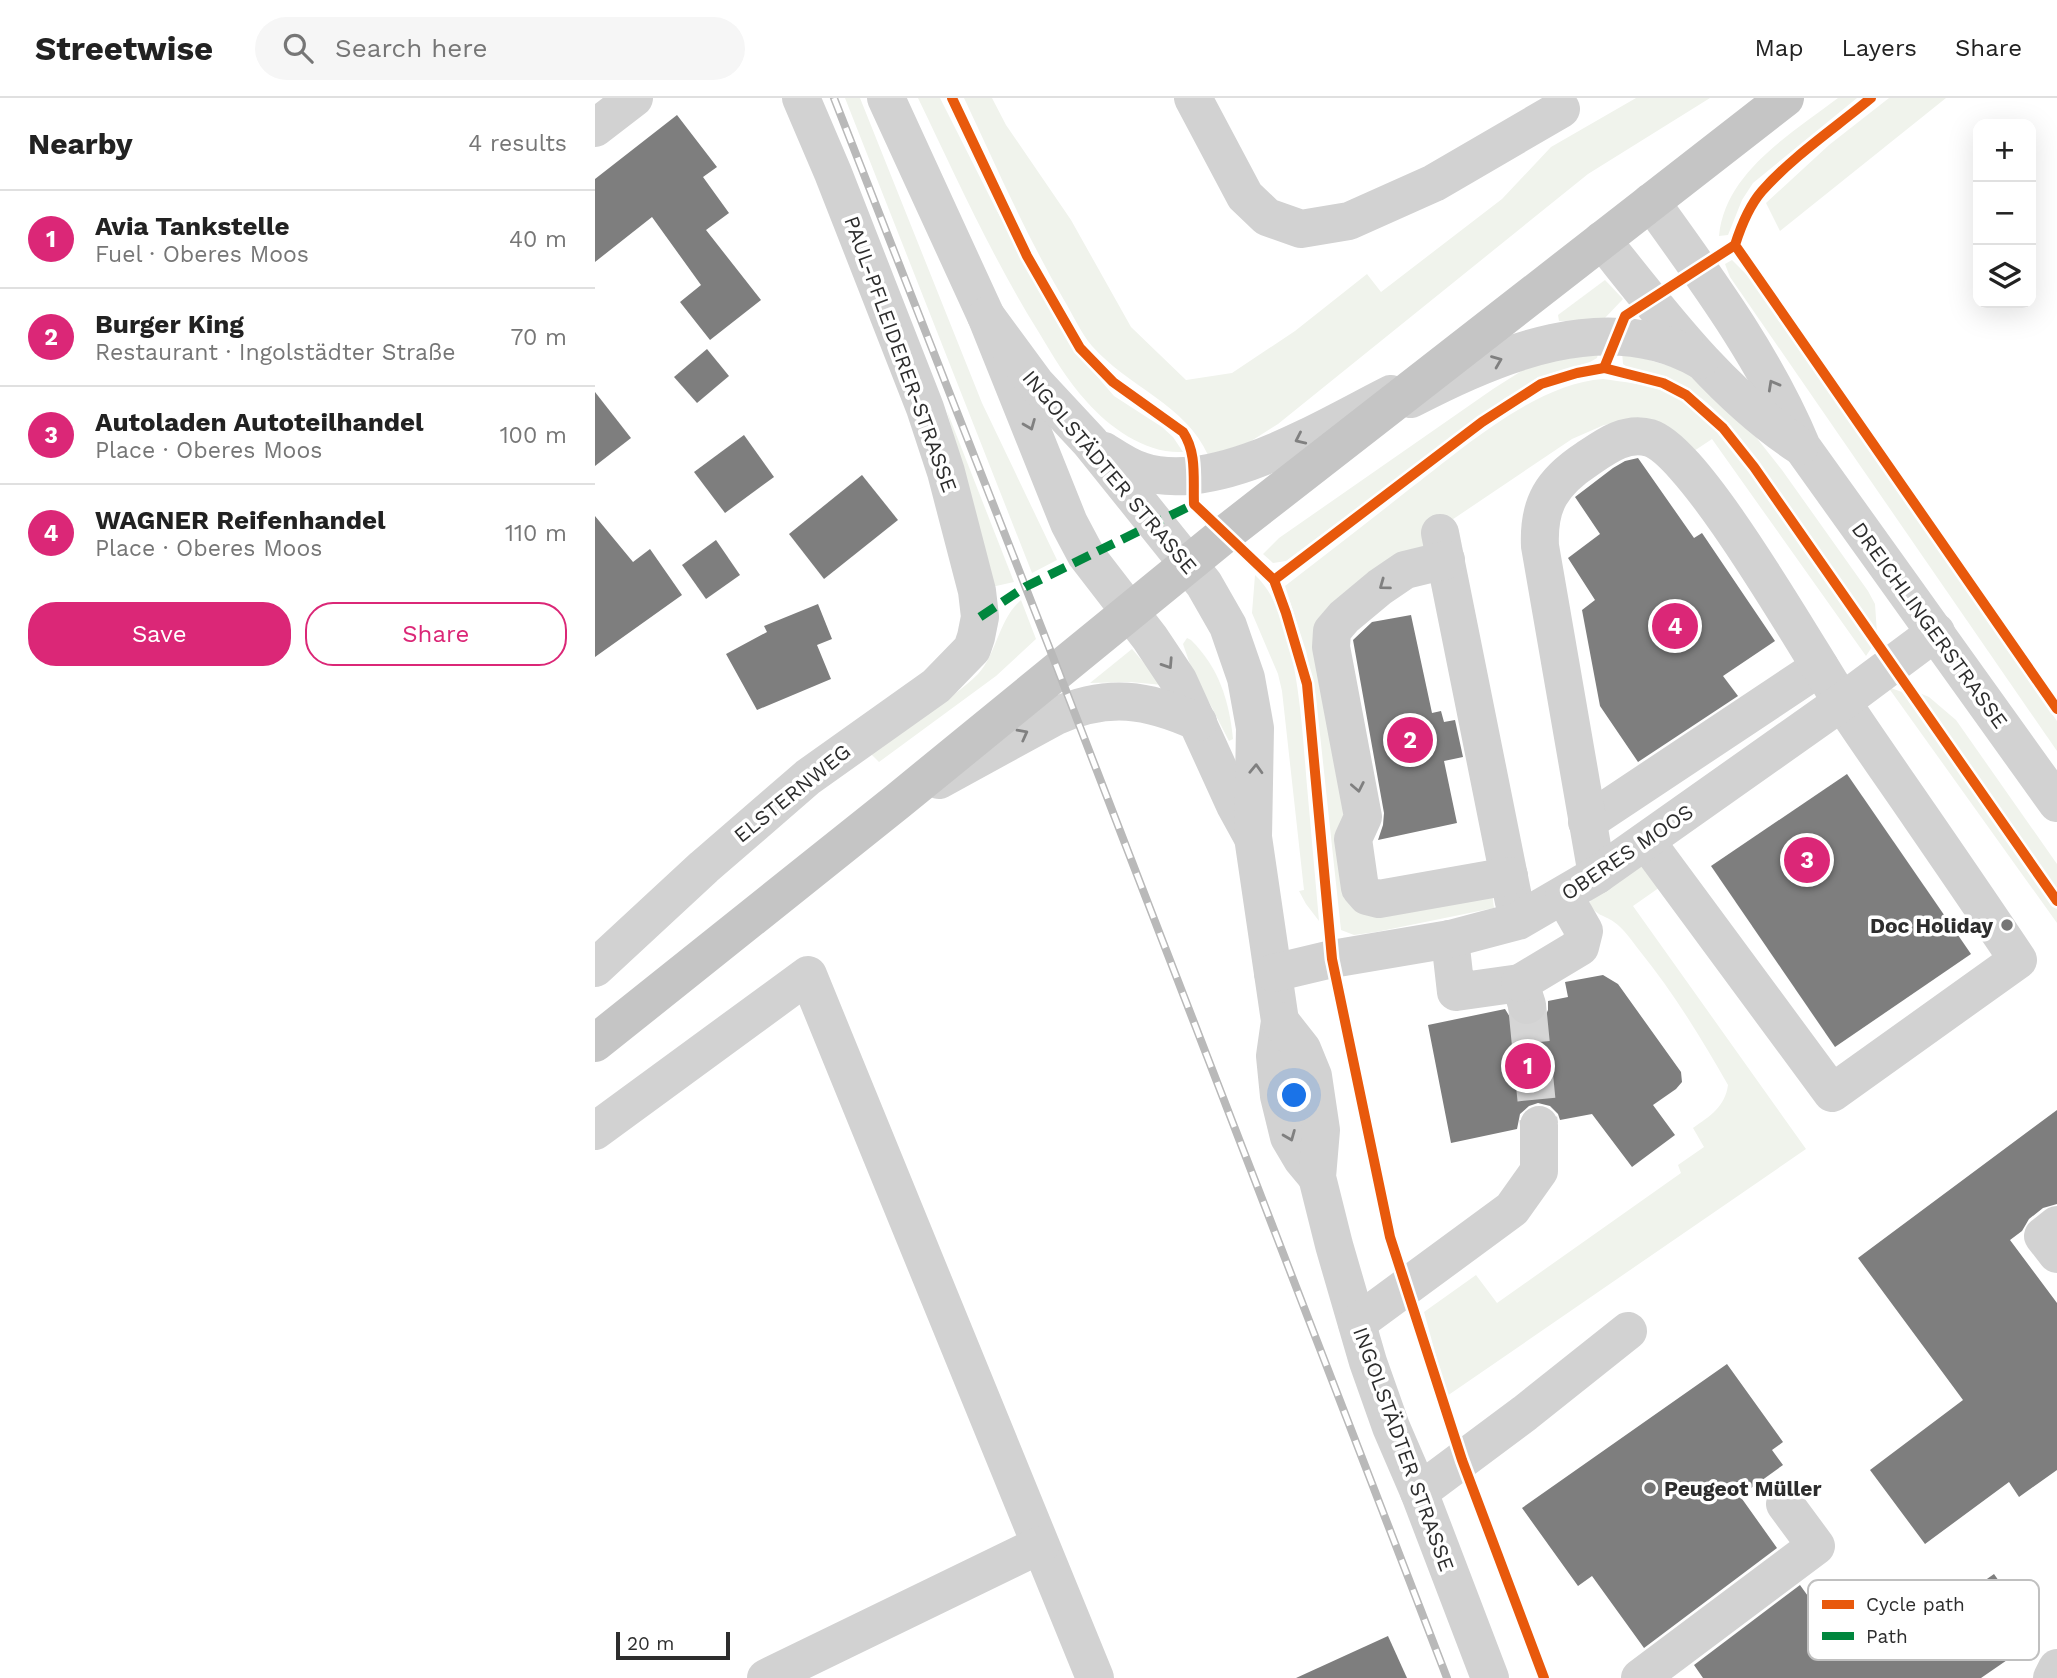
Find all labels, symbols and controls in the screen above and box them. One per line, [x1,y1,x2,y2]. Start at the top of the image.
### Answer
search box [255,17,745,80]
text: Streetwise [35,29,213,68]
icon: search [279,29,317,67]
text: Search here [335,33,487,63]
text: Map [1755,34,1803,62]
text: Layers [1841,34,1917,62]
text: Share [1955,34,2022,62]
map controls [1973,119,2036,308]
button: + [1973,119,2036,182]
text: Nearby [28,126,133,161]
text: 4 results [468,130,567,157]
button: − [1973,182,2036,245]
text: Avia Tankstelle [95,211,290,241]
street label: PAUL-PFLEIDERER-STRASSE [839,213,963,495]
text: 1 [46,226,56,253]
text: 40 m [509,226,567,253]
text: Fuel · Oberes Moos [95,241,309,268]
button: layers [1973,245,2036,308]
text: Burger King [95,309,244,339]
text: 2 [44,324,58,351]
text: 70 m [510,324,567,351]
text: Restaurant · Ingolstädter Straße [95,339,456,366]
one-way arrow [1491,355,1503,369]
street label: INGOLSTÄDTER STRASSE [1018,365,1202,579]
one-way arrow [1768,380,1781,392]
text: Autoladen Autoteilhandel [95,407,424,437]
one-way arrow [1021,418,1035,430]
text: 3 [44,422,58,449]
text: 100 m [500,422,567,449]
one-way arrow [1295,431,1307,445]
text: Place · Oberes Moos [95,437,322,464]
text: WAGNER Reifenhandel [95,505,386,535]
street label: DREICHLINGERSTRASSE [1847,517,2013,733]
text: 4 [44,520,58,547]
text: 110 m [505,520,567,547]
text: Place · Oberes Moos [95,535,322,562]
one-way arrow [1379,577,1392,590]
pin: 4 [1652,600,1698,652]
button: Save [28,602,291,666]
button: Share [305,602,567,666]
one-way arrow [1159,657,1172,670]
pin: 2 [1387,714,1433,766]
one-way arrow [1016,729,1028,742]
street label: ELSTERNWEG [729,738,855,848]
one-way arrow [1248,763,1263,774]
one-way arrow [1349,781,1364,793]
street label: OBERES MOOS [1556,799,1698,905]
pin: 3 [1784,834,1830,886]
place label: Doc Holiday [1870,913,1993,938]
marker: Doc Holiday [1999,917,2015,933]
pin: 1 [1505,1040,1551,1092]
your location [1277,1078,1311,1112]
one-way arrow [1282,1129,1296,1141]
street label: INGOLSTÄDTER STRASSE [1348,1324,1460,1574]
place label: Peugeot Müller [1664,1476,1821,1501]
marker: Peugeot Müller [1642,1480,1658,1496]
legend [1808,1580,2039,1660]
text: Cycle path [1866,1593,1965,1616]
text: Path [1866,1625,1908,1648]
scale bar [616,1629,730,1661]
text: 20 m [627,1632,674,1655]

